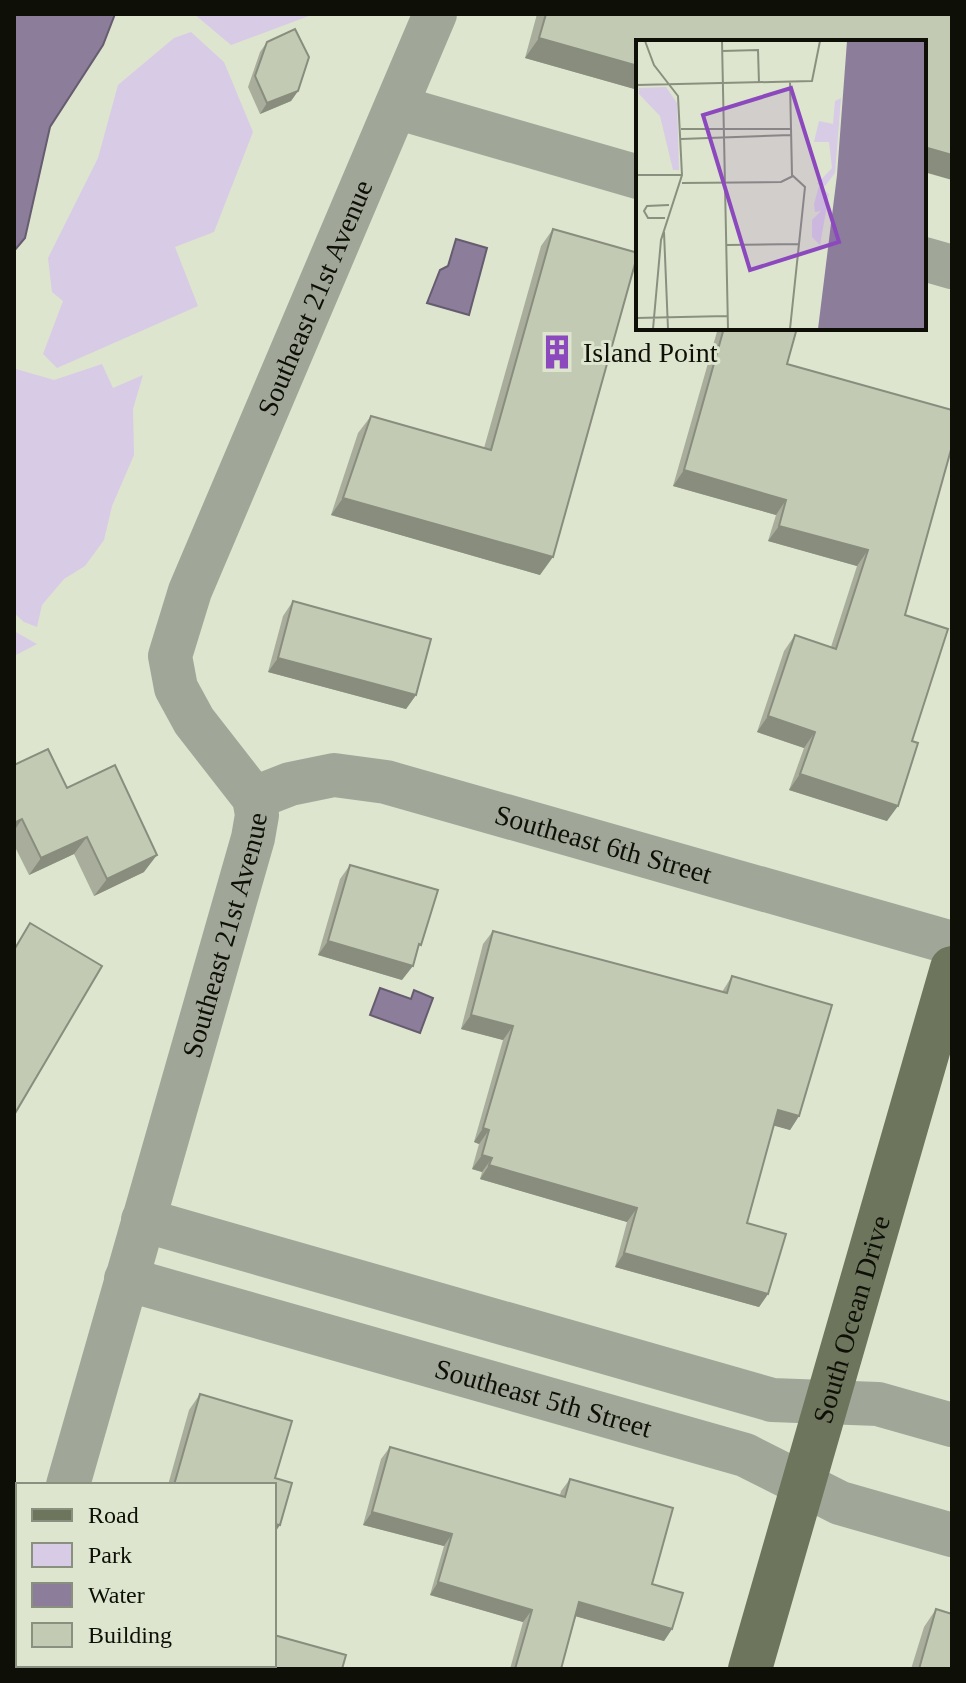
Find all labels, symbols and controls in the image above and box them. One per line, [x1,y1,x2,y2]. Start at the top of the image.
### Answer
inset map [636,40,926,330]
street label: Southeast 21st Avenue [251,175,378,420]
building icon: Island Point [538,333,576,371]
place label: Island Point [583,337,718,368]
street label: Southeast 6th Street [491,798,716,889]
street label: Southeast 21st Avenue [176,810,273,1061]
street label: South Ocean Drive [806,1212,895,1427]
street label: Southeast 5th Street [431,1352,656,1443]
legend [16,1483,276,1667]
text: Road [88,1502,139,1528]
text: Park [88,1542,132,1568]
text: Water [88,1582,145,1608]
text: Building [88,1622,172,1648]

